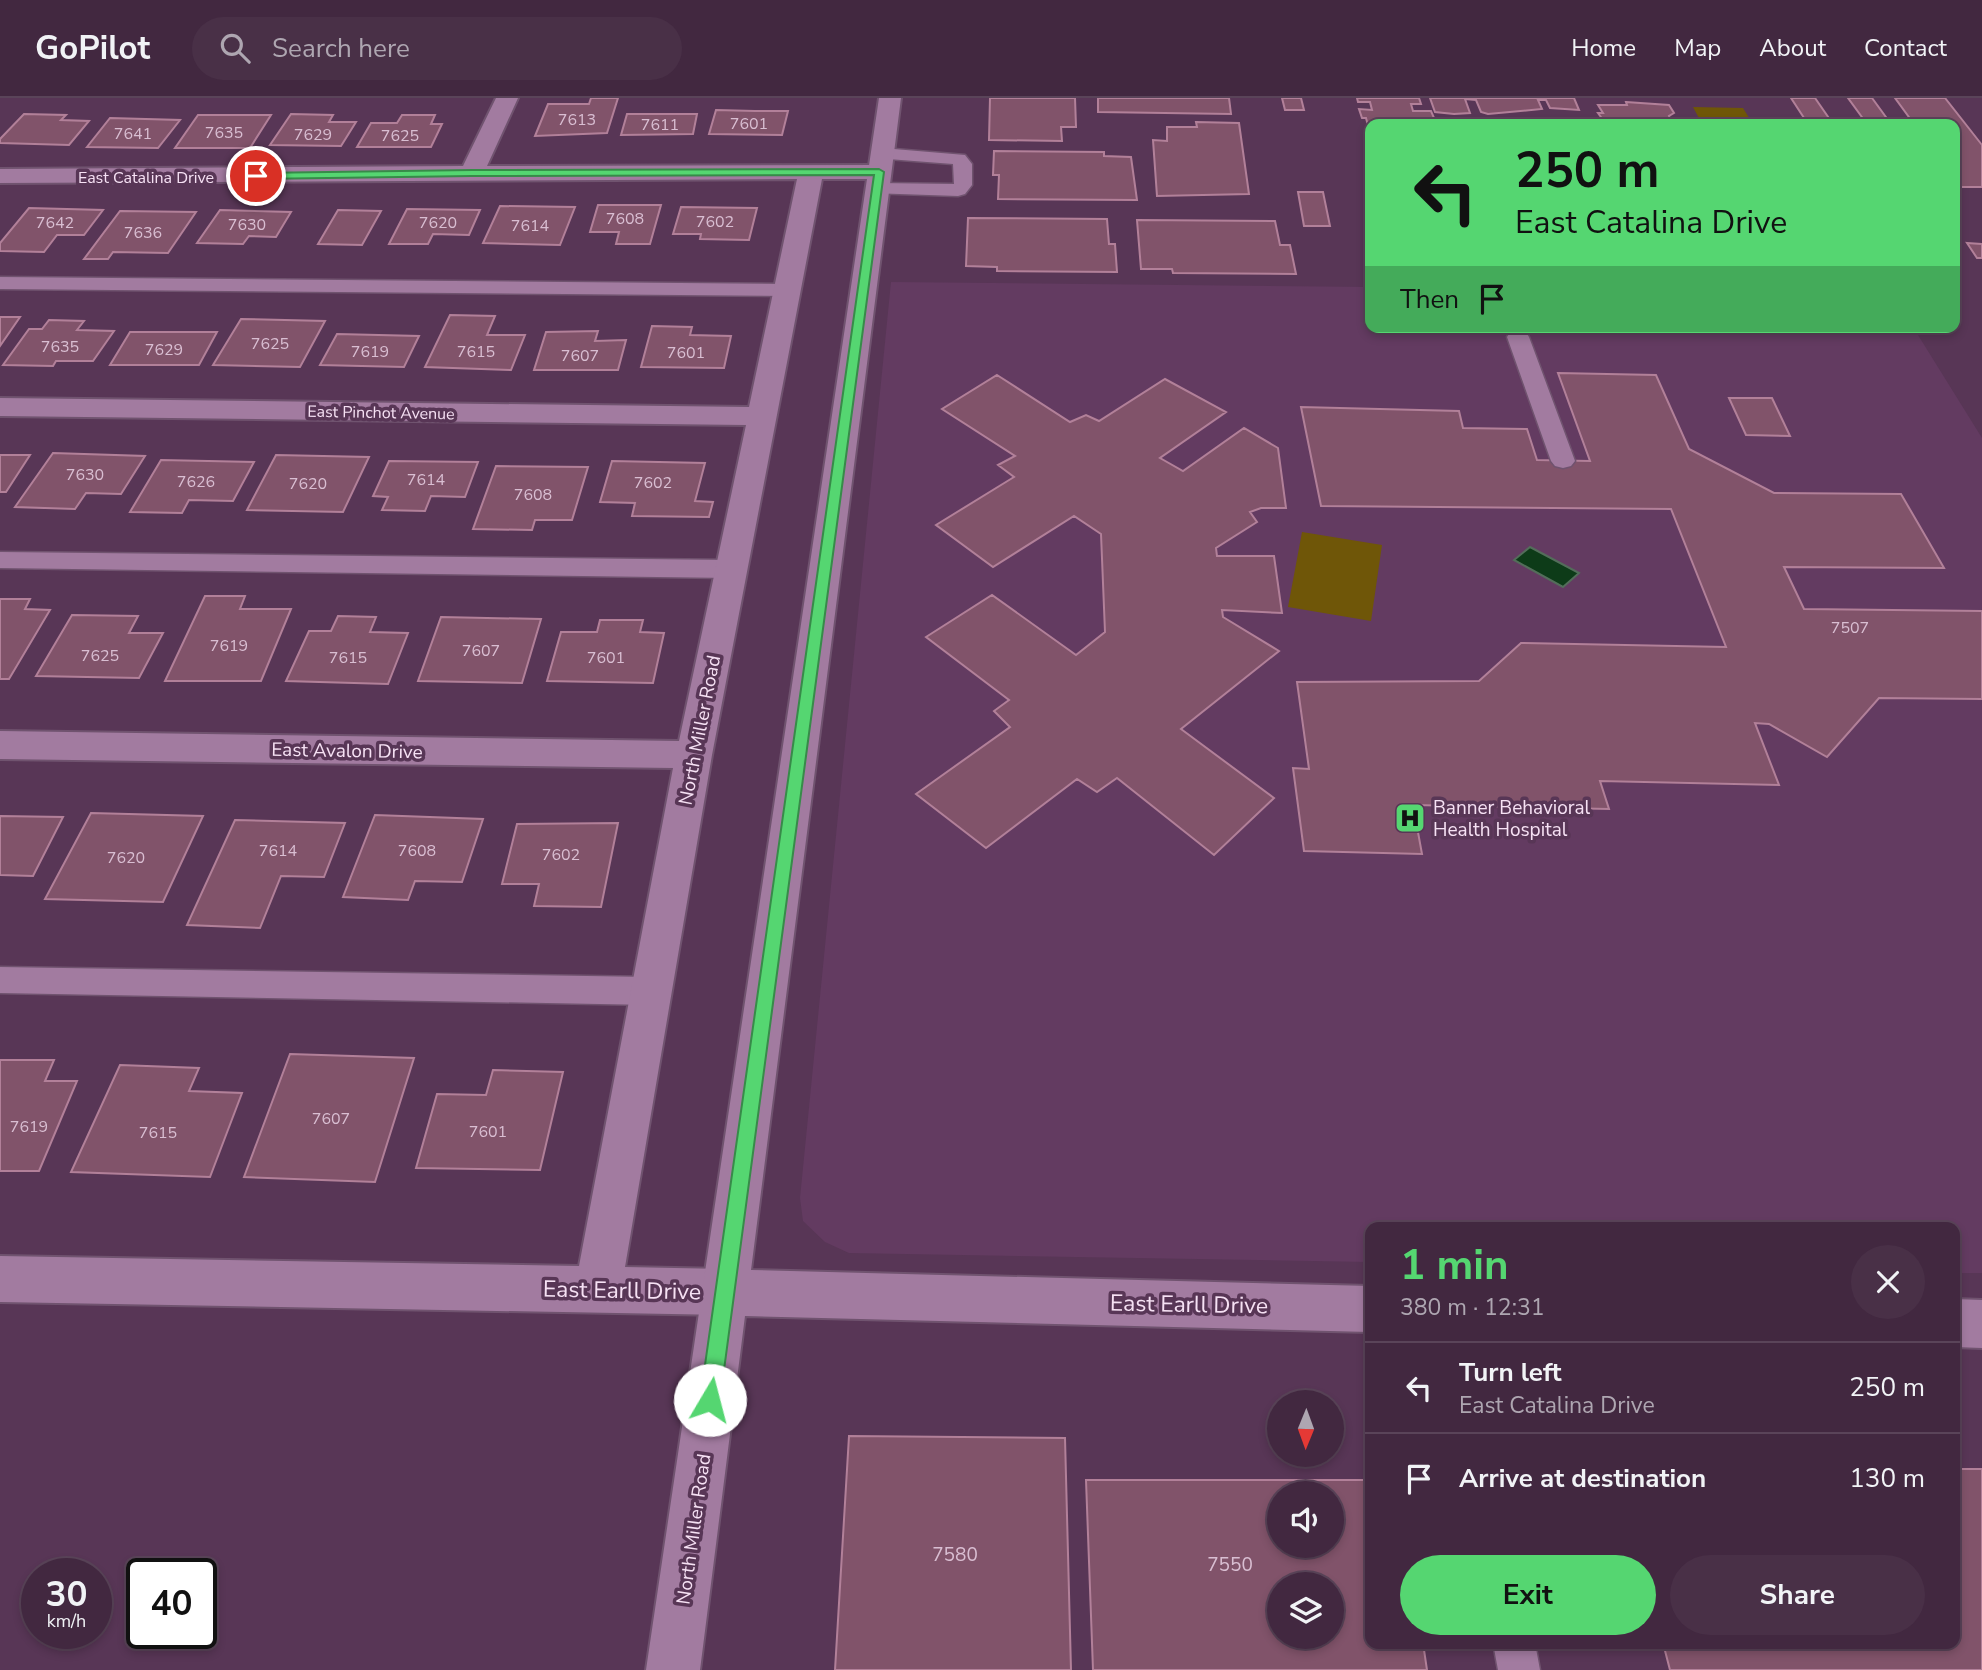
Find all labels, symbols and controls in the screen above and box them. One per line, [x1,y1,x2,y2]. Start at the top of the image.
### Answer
search box [192,17,682,80]
text: GoPilot [35,26,150,71]
icon: search [216,29,254,67]
text: Search here [272,31,410,66]
text: Home [1571,32,1636,64]
text: Map [1674,32,1721,64]
text: About [1759,32,1826,64]
text: Contact [1864,32,1947,64]
house number: 7613 [558,109,596,131]
house number: 7601 [730,113,768,135]
house number: 7611 [641,114,679,136]
house number: 7635 [205,122,243,144]
house number: 7641 [114,123,152,145]
house number: 7629 [294,124,332,146]
house number: 7625 [381,125,419,147]
text: 250 m [1515,137,1659,204]
pin [226,146,286,206]
icon: left [1400,147,1491,238]
icon: arrive [237,157,275,195]
street label: East Catalina Drive [78,167,214,189]
text: East Catalina Drive [1515,201,1787,244]
house number: 7608 [606,208,644,230]
house number: 7602 [696,211,734,233]
house number: 7642 [36,212,74,234]
house number: 7620 [419,212,457,234]
house number: 7630 [228,214,266,236]
house number: 7614 [511,215,550,237]
house number: 7636 [124,222,162,244]
icon: arrive [1473,280,1511,318]
text: Then [1400,282,1459,317]
house number: 7625 [251,333,289,355]
house number: 7635 [41,336,79,358]
house number: 7629 [145,339,183,361]
house number: 7619 [351,341,389,363]
house number: 7615 [457,341,495,363]
house number: 7601 [667,342,705,364]
house number: 7607 [561,345,599,367]
street label: East Pinchot Avenue [307,401,455,425]
house number: 7630 [66,464,104,486]
house number: 7614 [407,469,446,491]
house number: 7626 [177,471,215,493]
house number: 7602 [634,472,672,494]
house number: 7620 [289,473,327,495]
house number: 7608 [514,484,552,506]
house number: 7507 [1831,617,1869,639]
house number: 7619 [210,635,248,657]
house number: 7607 [462,640,500,662]
house number: 7625 [81,645,119,667]
house number: 7615 [329,647,367,669]
house number: 7601 [587,647,625,669]
street label: North Miller Road [673,653,727,807]
street label: East Avalon Drive [271,737,423,765]
place label: Banner Behavioral Health Hospital [1433,795,1591,843]
hospital icon: Banner Behavioral Health Hospital [1393,801,1427,835]
house number: 7614 [259,840,298,862]
house number: 7608 [398,840,436,862]
house number: 7602 [542,844,580,866]
house number: 7620 [107,847,145,869]
house number: 7607 [312,1108,350,1130]
house number: 7619 [10,1116,48,1138]
house number: 7601 [469,1121,507,1143]
house number: 7615 [139,1122,177,1144]
text: 1 min [1400,1237,1509,1294]
button: close [1851,1245,1925,1319]
street label: East Earll Drive [543,1274,701,1307]
street label: East Earll Drive [1110,1288,1268,1321]
text: 380 m · 12:31 [1400,1292,1545,1323]
text: Turn left [1459,1355,1562,1390]
position arrow [673,1363,747,1437]
icon: left [1400,1369,1438,1407]
text: 250 m [1849,1370,1925,1405]
north arrow [1267,1390,1344,1466]
map controls [1267,1390,1344,1649]
text: East Catalina Drive [1459,1390,1655,1421]
street label: North Miller Road [671,1452,717,1606]
icon: arrive [1400,1460,1438,1498]
text: Arrive at destination [1459,1461,1706,1496]
text: 130 m [1849,1461,1925,1496]
button: sound [1267,1481,1344,1558]
house number: 7580 [932,1542,978,1568]
house number: 7550 [1207,1552,1253,1578]
button: Exit [1400,1555,1656,1635]
button: Share [1670,1555,1925,1635]
speed limit sign: 40 [126,1558,217,1649]
text: 30 [45,1571,88,1618]
button: layers [1267,1572,1344,1649]
text: km/h [47,1609,86,1633]

